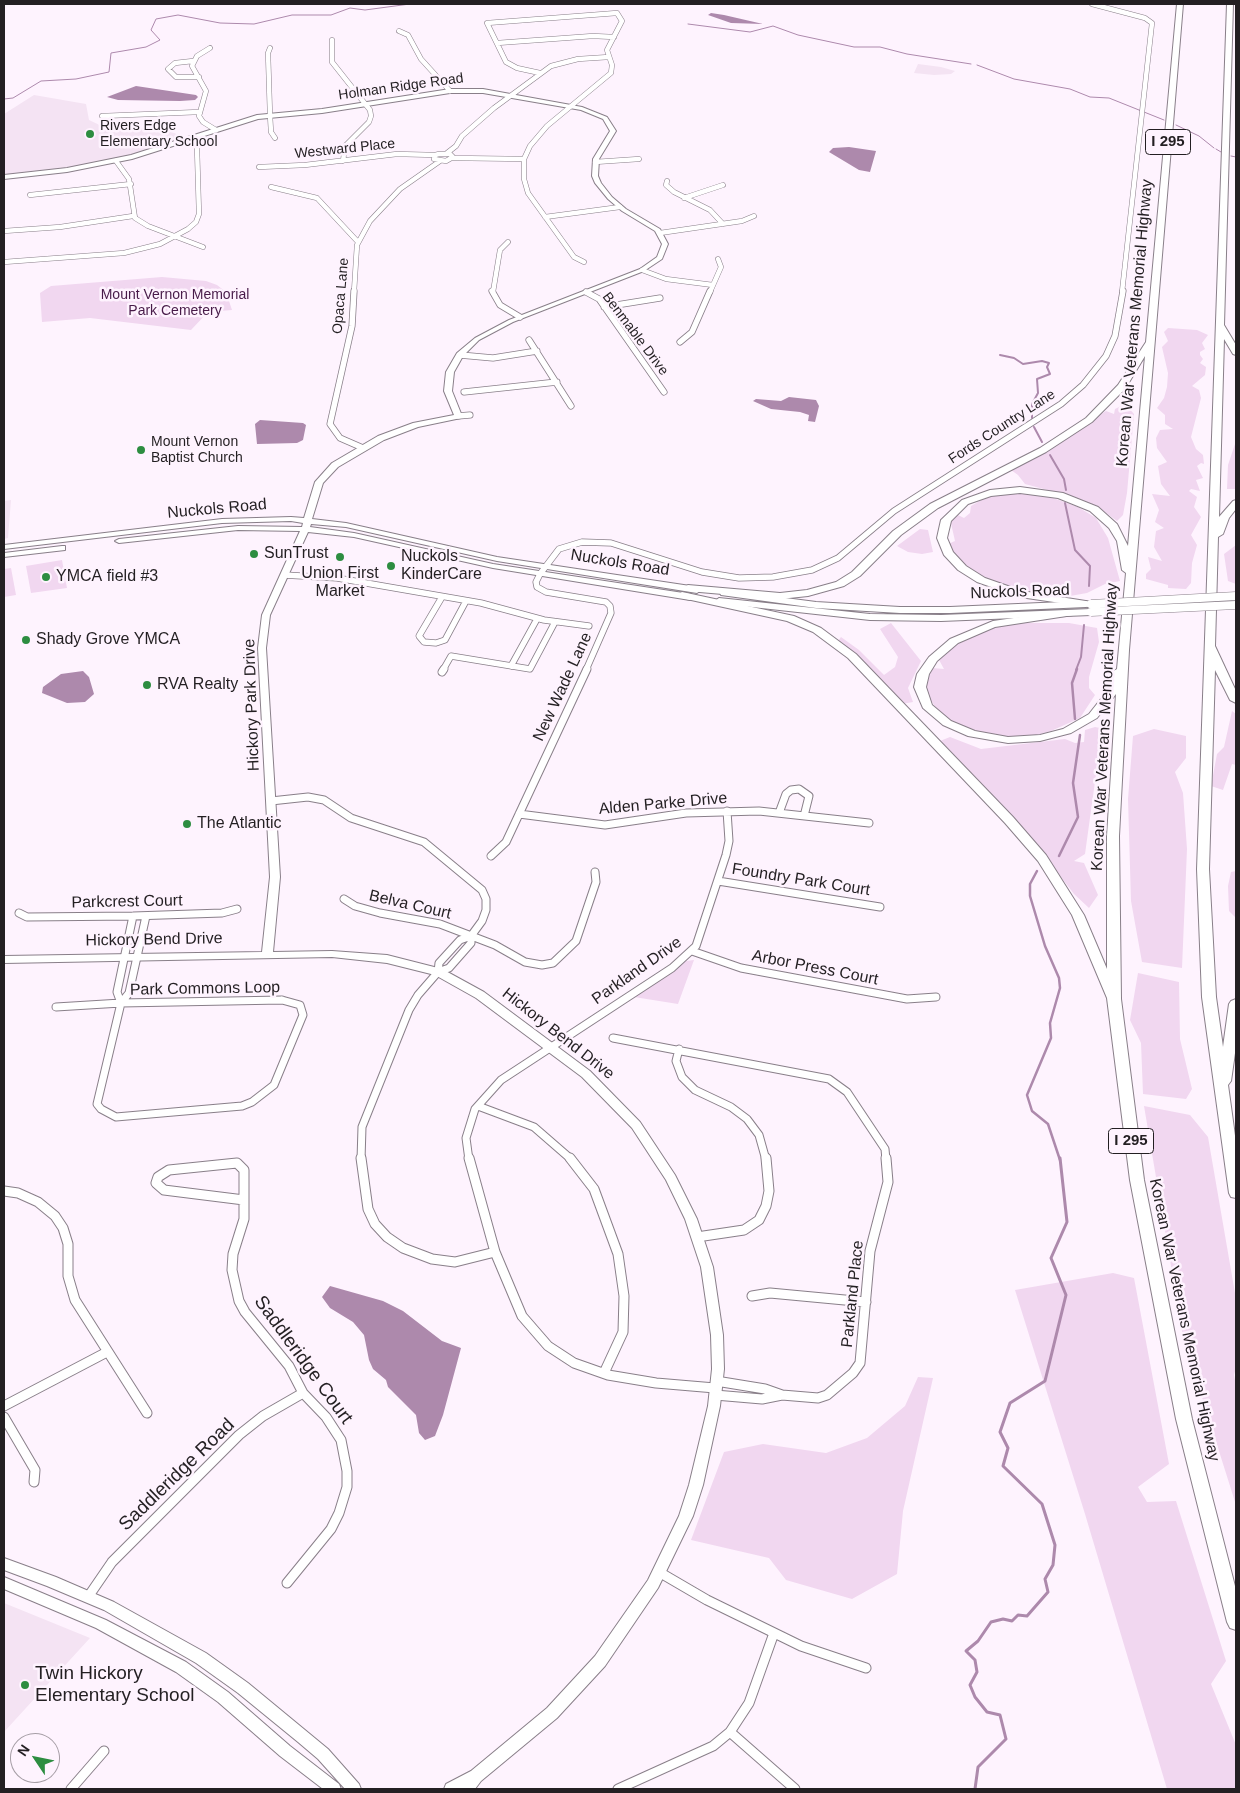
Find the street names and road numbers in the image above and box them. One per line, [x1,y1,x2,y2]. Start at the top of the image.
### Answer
street label: Holman Ridge Road [337,70,465,104]
road number: I 295 [1146,130,1190,154]
street label: Westward Place [294,135,396,163]
street label: Korean War Veterans Memorial Highway [1113,179,1157,467]
street label: Opaca Lane [329,257,353,335]
street label: Benmable Drive [598,289,672,379]
street label: Fords Country Lane [946,386,1058,468]
street label: Nuckols Road [167,495,267,523]
street label: Nuckols Road [569,546,671,580]
street label: Nuckols Road [970,581,1070,603]
street label: Korean War Veterans Memorial Highway [1088,582,1122,872]
street label: New Wade Lane [529,630,597,744]
street label: Hickory Park Drive [240,638,264,772]
street label: Alden Parke Drive [598,789,728,819]
street label: Foundry Park Court [731,860,871,900]
street label: Belva Court [367,886,453,924]
street label: Parkcrest Court [71,891,183,913]
street label: Hickory Bend Drive [85,929,223,951]
street label: Parkland Drive [589,933,685,1009]
street label: Arbor Press Court [750,946,880,990]
street label: Park Commons Loop [130,978,280,1000]
street label: Hickory Bend Drive [498,984,618,1084]
road number: I 295 [1108,1128,1154,1154]
street label: Korean War Veterans Memorial Highway [1145,1177,1223,1463]
street label: Parkland Place [838,1239,868,1349]
street label: Saddleridge Court [249,1291,357,1429]
street label: Saddleridge Road [114,1414,240,1536]

